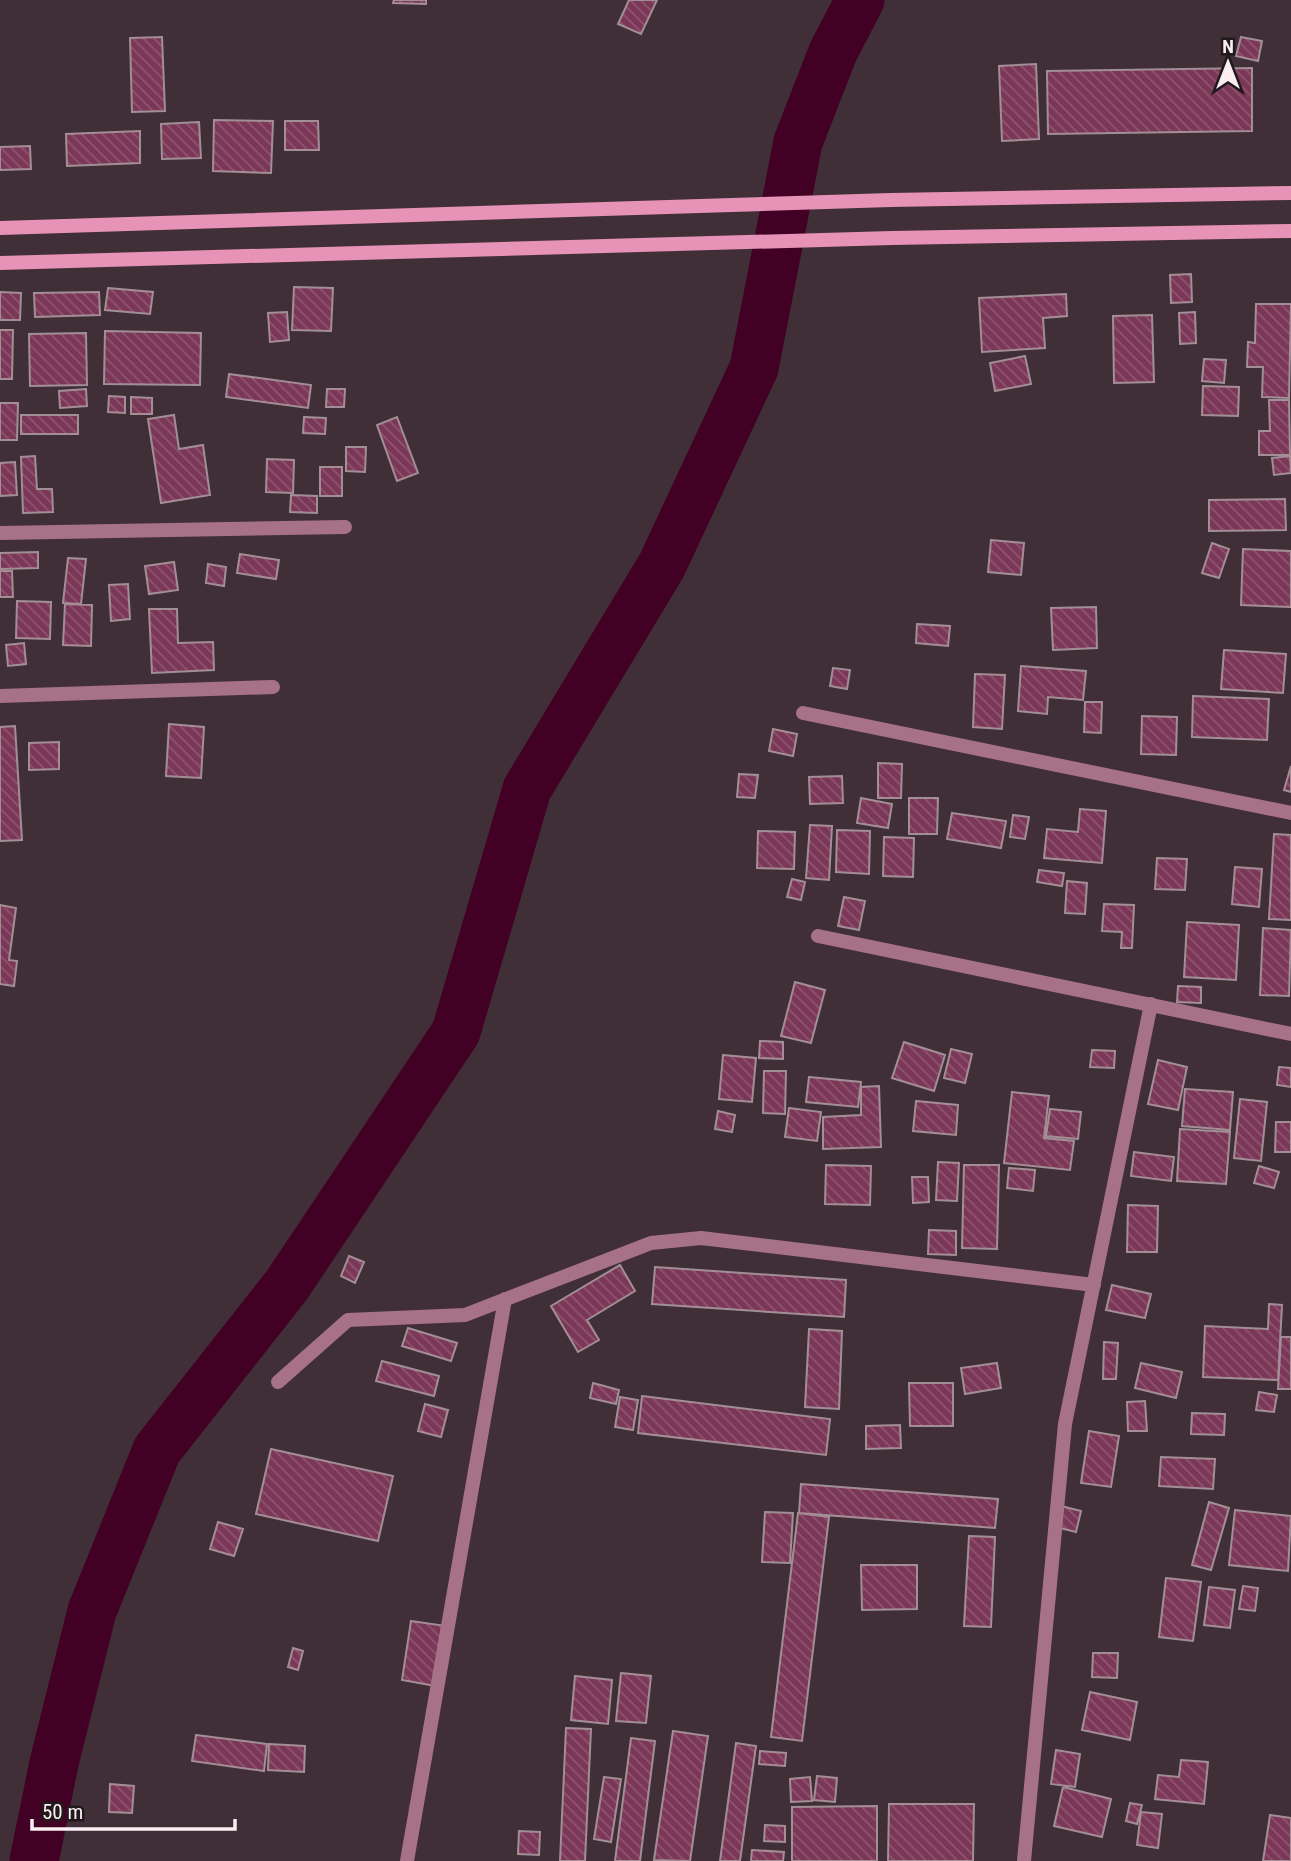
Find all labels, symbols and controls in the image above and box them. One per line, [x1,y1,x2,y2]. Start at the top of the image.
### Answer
north arrow [1193,28,1263,98]
text: N [1222,35,1234,58]
scale bar [32,1787,234,1831]
text: 50 m [42,1800,83,1824]

